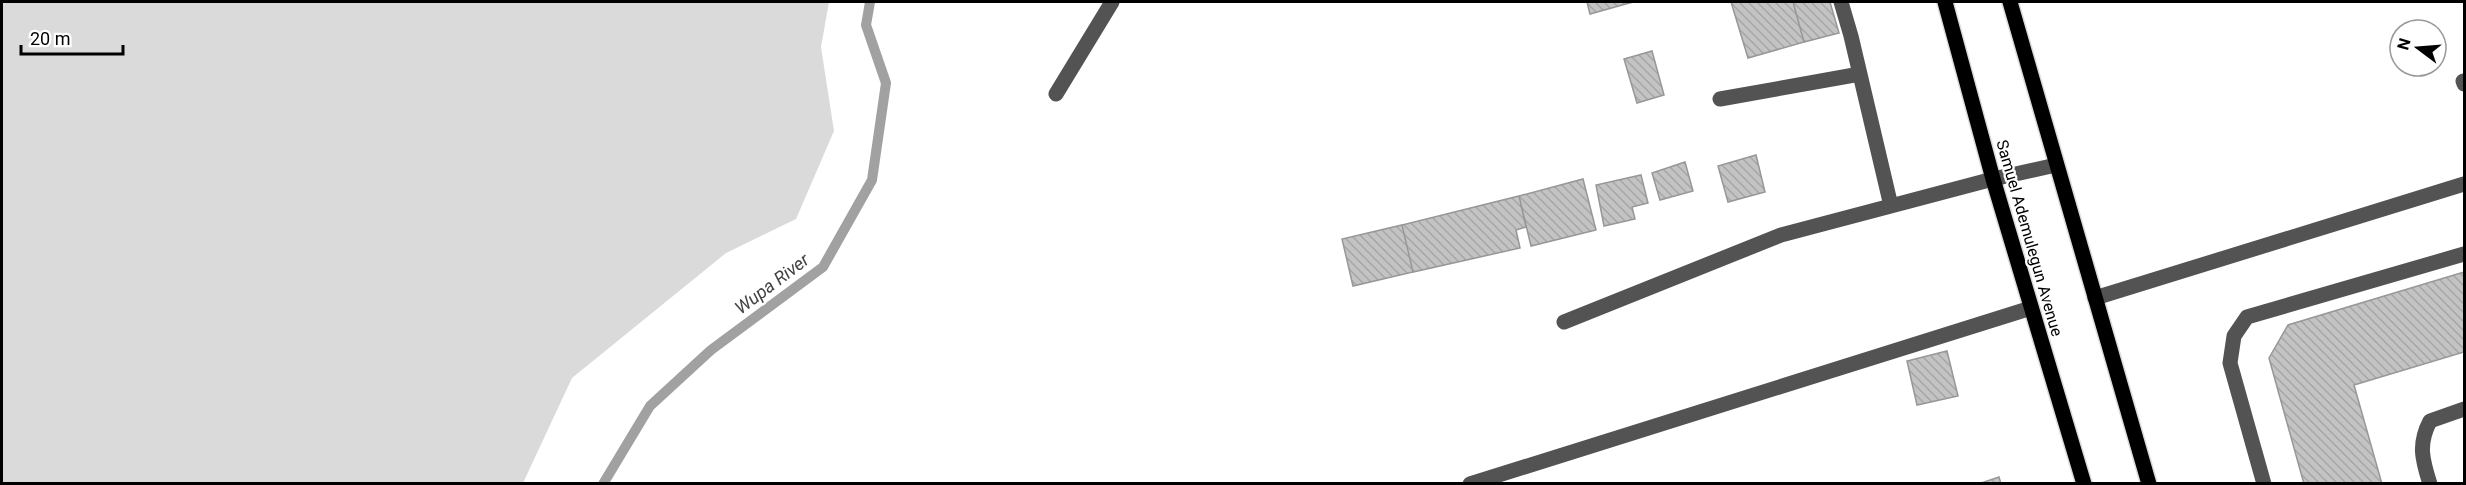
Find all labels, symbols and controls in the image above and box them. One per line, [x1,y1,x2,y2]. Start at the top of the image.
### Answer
scale bar [21,18,123,56]
north arrow [2388,18,2448,78]
text: 20 m [30,28,70,49]
text: N [2393,36,2415,52]
street label: Samuel Ademulegun Avenue [1992,138,2067,339]
water label: Wupa River [731,248,814,318]

